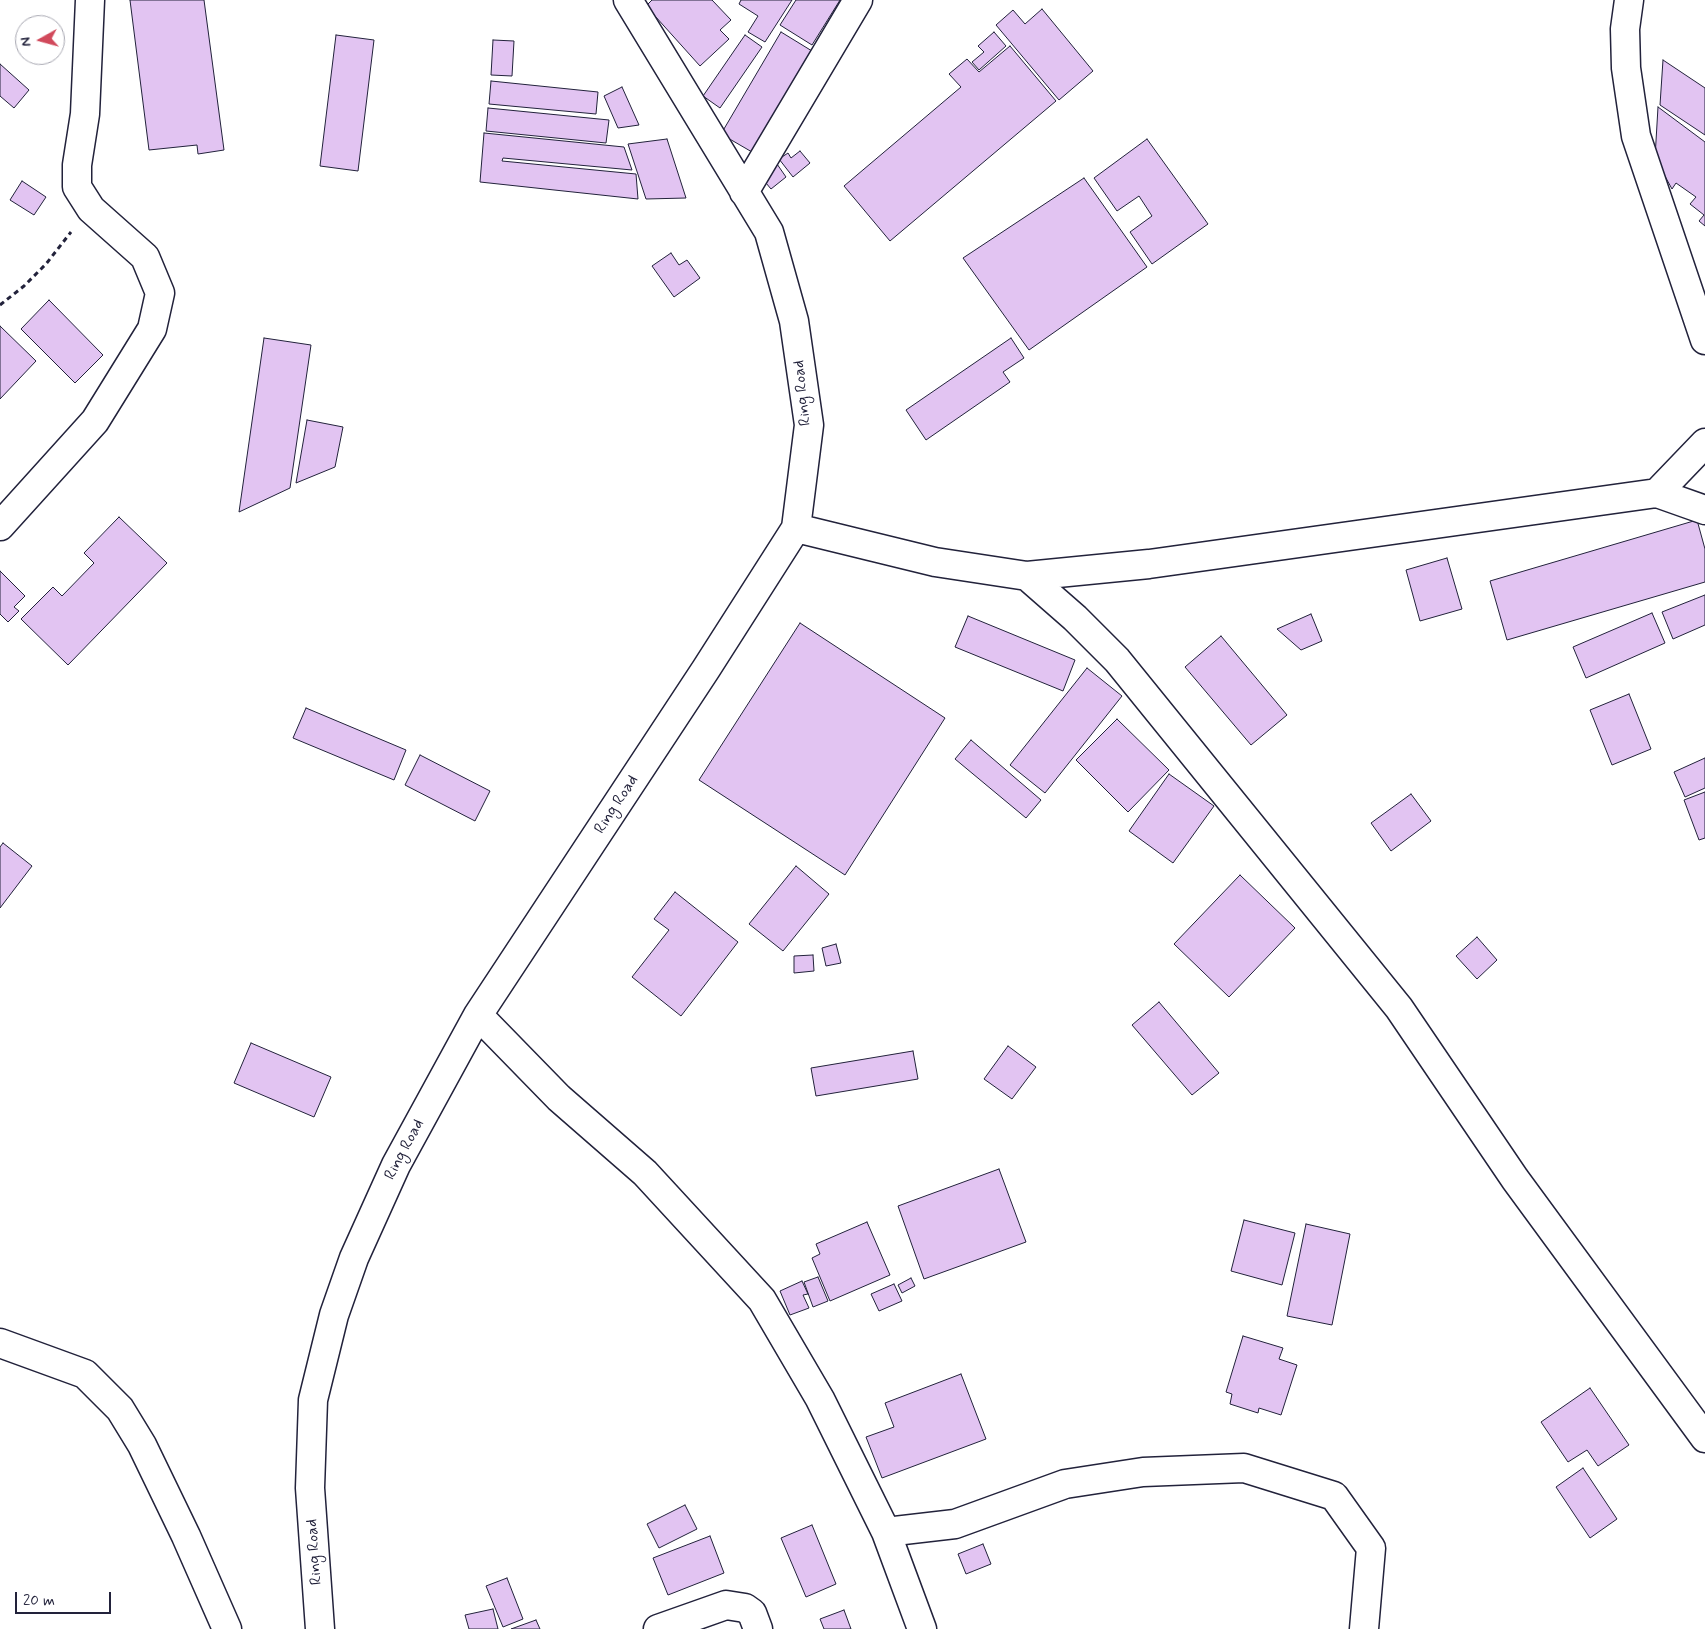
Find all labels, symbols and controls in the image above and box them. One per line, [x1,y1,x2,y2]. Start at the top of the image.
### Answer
north arrow [15,15,65,65]
text: N [17,36,36,47]
street label: Ring Road [790,359,816,427]
street label: Ring Road [591,772,643,838]
street label: Ring Road [381,1116,429,1184]
street label: Ring Road [303,1518,327,1586]
scale bar [18,1582,114,1614]
text: 20 m [23,1591,55,1611]

